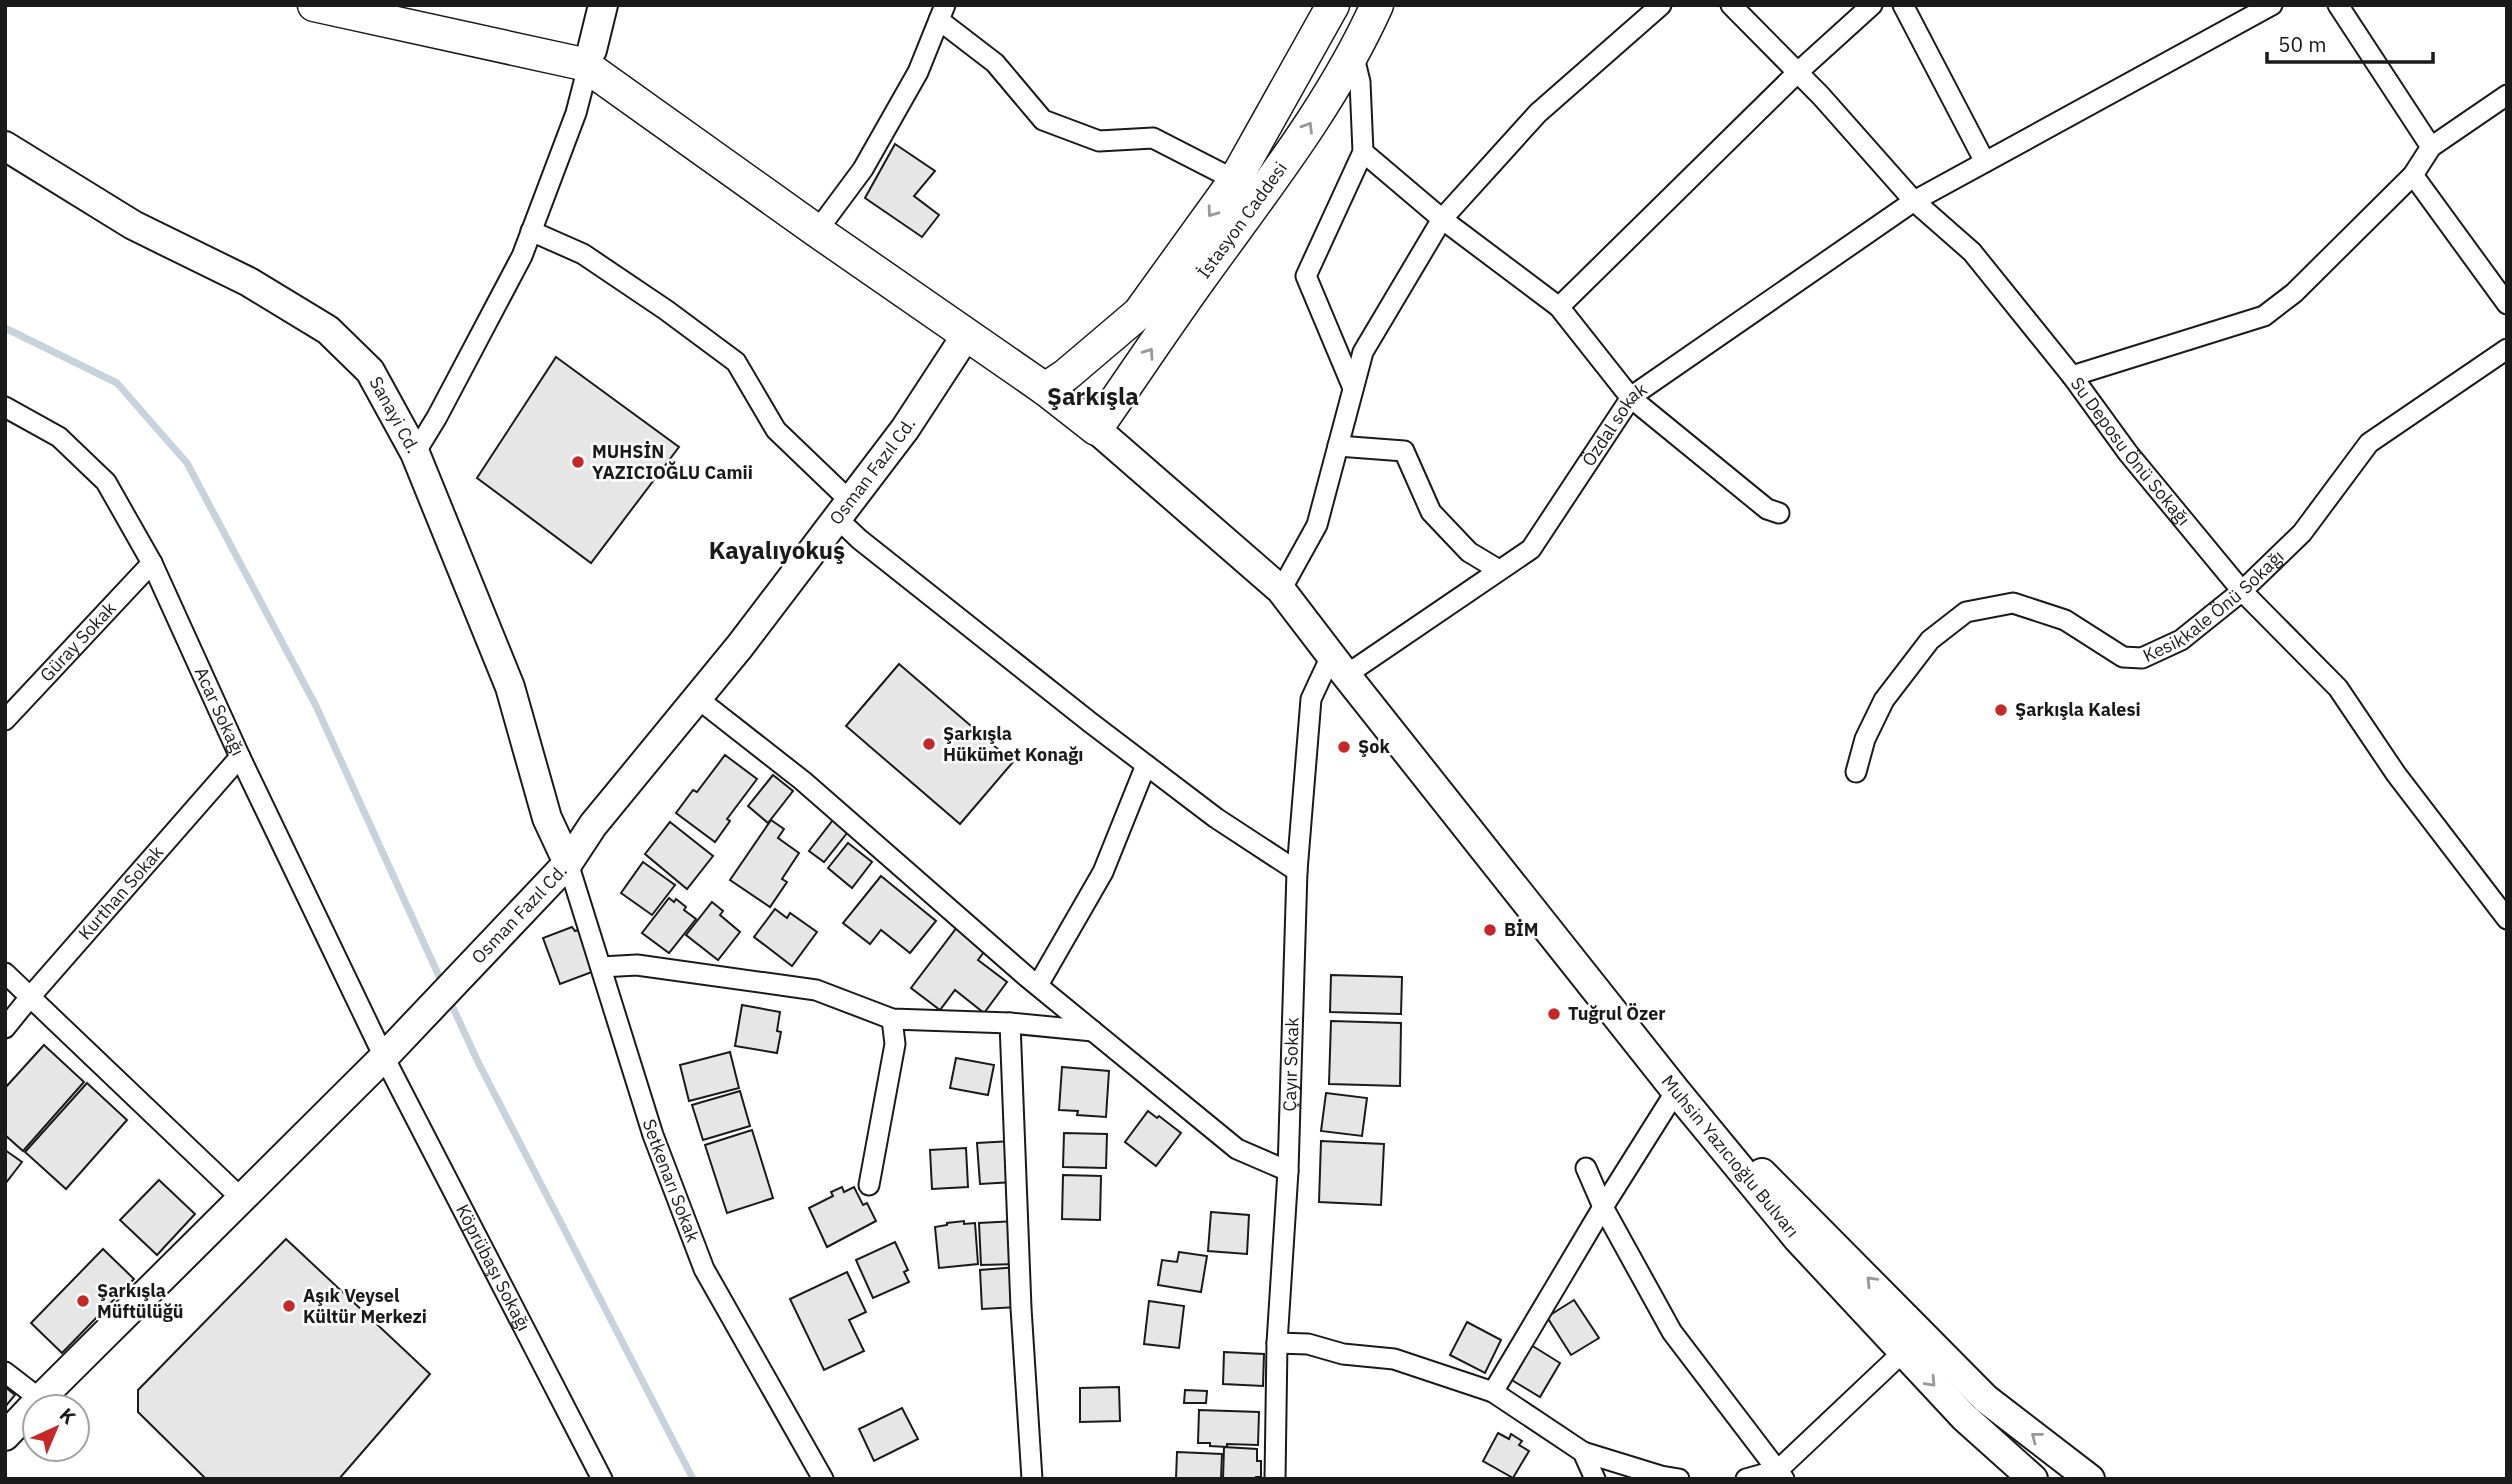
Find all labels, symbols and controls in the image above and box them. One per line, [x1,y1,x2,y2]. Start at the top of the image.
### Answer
scale bar [2267,21,2433,65]
text: 50 m [2278,30,2327,58]
one-way arrow [1300,121,1313,134]
street label: İstasyon Caddesi [1192,157,1292,283]
one-way arrow [1208,204,1220,217]
one-way arrow [1141,348,1153,361]
street label: Sanayi Cd. [364,372,425,457]
street label: Su Deposu Önü Sokağı [2066,372,2195,530]
street label: Özdal sokak [1577,377,1652,470]
district label: Şarkışla [1047,380,1139,412]
street label: Osman Fazıl Cd. [824,413,920,529]
place label: MUHSİN YAZICIOĞLU Camii [592,440,753,484]
marker: MUHSİN YAZICIOĞLU Camii [570,454,586,470]
district label: Kayalıyokuş [709,534,845,566]
street label: Kesikkale Önü Sokağı [2139,545,2289,667]
street label: Güray Sokak [35,596,121,686]
street label: Acar Sokağı [190,663,250,759]
place label: Şarkışla Kalesi [2015,698,2141,721]
marker: Şarkışla Kalesi [1993,702,2009,718]
place label: Şarkışla Hükümet Konağı [943,722,1084,766]
place label: Şok [1358,735,1390,758]
marker: Şarkışla Hükümet Konağı [921,736,937,752]
marker: Şok [1336,739,1352,755]
street label: Kurthan Sokak [73,840,168,945]
street label: Osman Fazıl Cd. [467,859,572,968]
place label: BİM [1504,918,1539,941]
marker: BİM [1482,922,1498,938]
place label: Tuğrul Özer [1568,1002,1666,1025]
marker: Tuğrul Özer [1546,1006,1562,1022]
street label: Çayır Sokak [1278,1016,1304,1112]
street label: Muhsin Yazıcıoğlu Bulvarı [1657,1070,1804,1242]
street label: Setkenarı Sokak [638,1116,705,1246]
street label: Köprübaşı Sokağı [451,1200,536,1335]
one-way arrow [1866,1276,1879,1289]
place label: Şarkışla Müftülüğü [97,1279,184,1323]
place label: Aşık Veysel Kültür Merkezi [303,1284,427,1328]
marker: Şarkışla Müftülüğü [75,1293,91,1309]
marker: Aşık Veysel Kültür Merkezi [281,1298,297,1314]
one-way arrow [1923,1374,1935,1387]
north arrow [21,1393,91,1463]
text: K [55,1403,81,1429]
one-way arrow [2031,1433,2043,1446]

